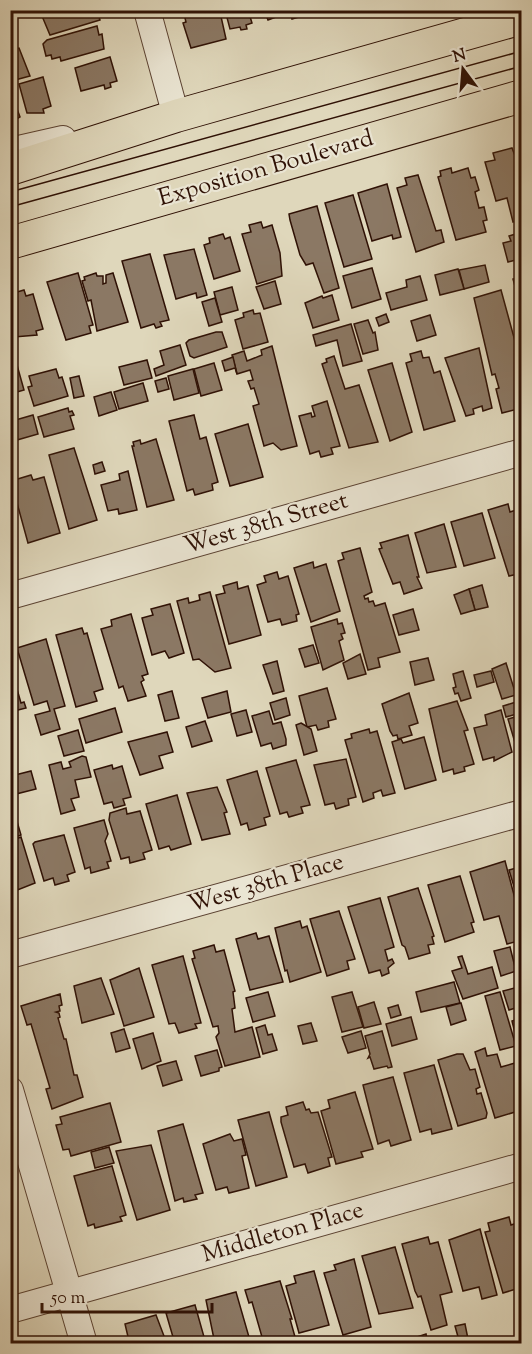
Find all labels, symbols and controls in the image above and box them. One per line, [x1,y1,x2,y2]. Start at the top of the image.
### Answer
north arrow [433,39,493,99]
text: N [450,44,469,70]
street label: Exposition Boulevard [154,122,378,216]
street label: West 38th Street [180,484,352,564]
street label: West 38th Place [184,846,348,922]
street label: Middleton Place [198,1194,368,1272]
scale bar [42,1276,212,1314]
text: 50 m [50,1286,86,1312]

